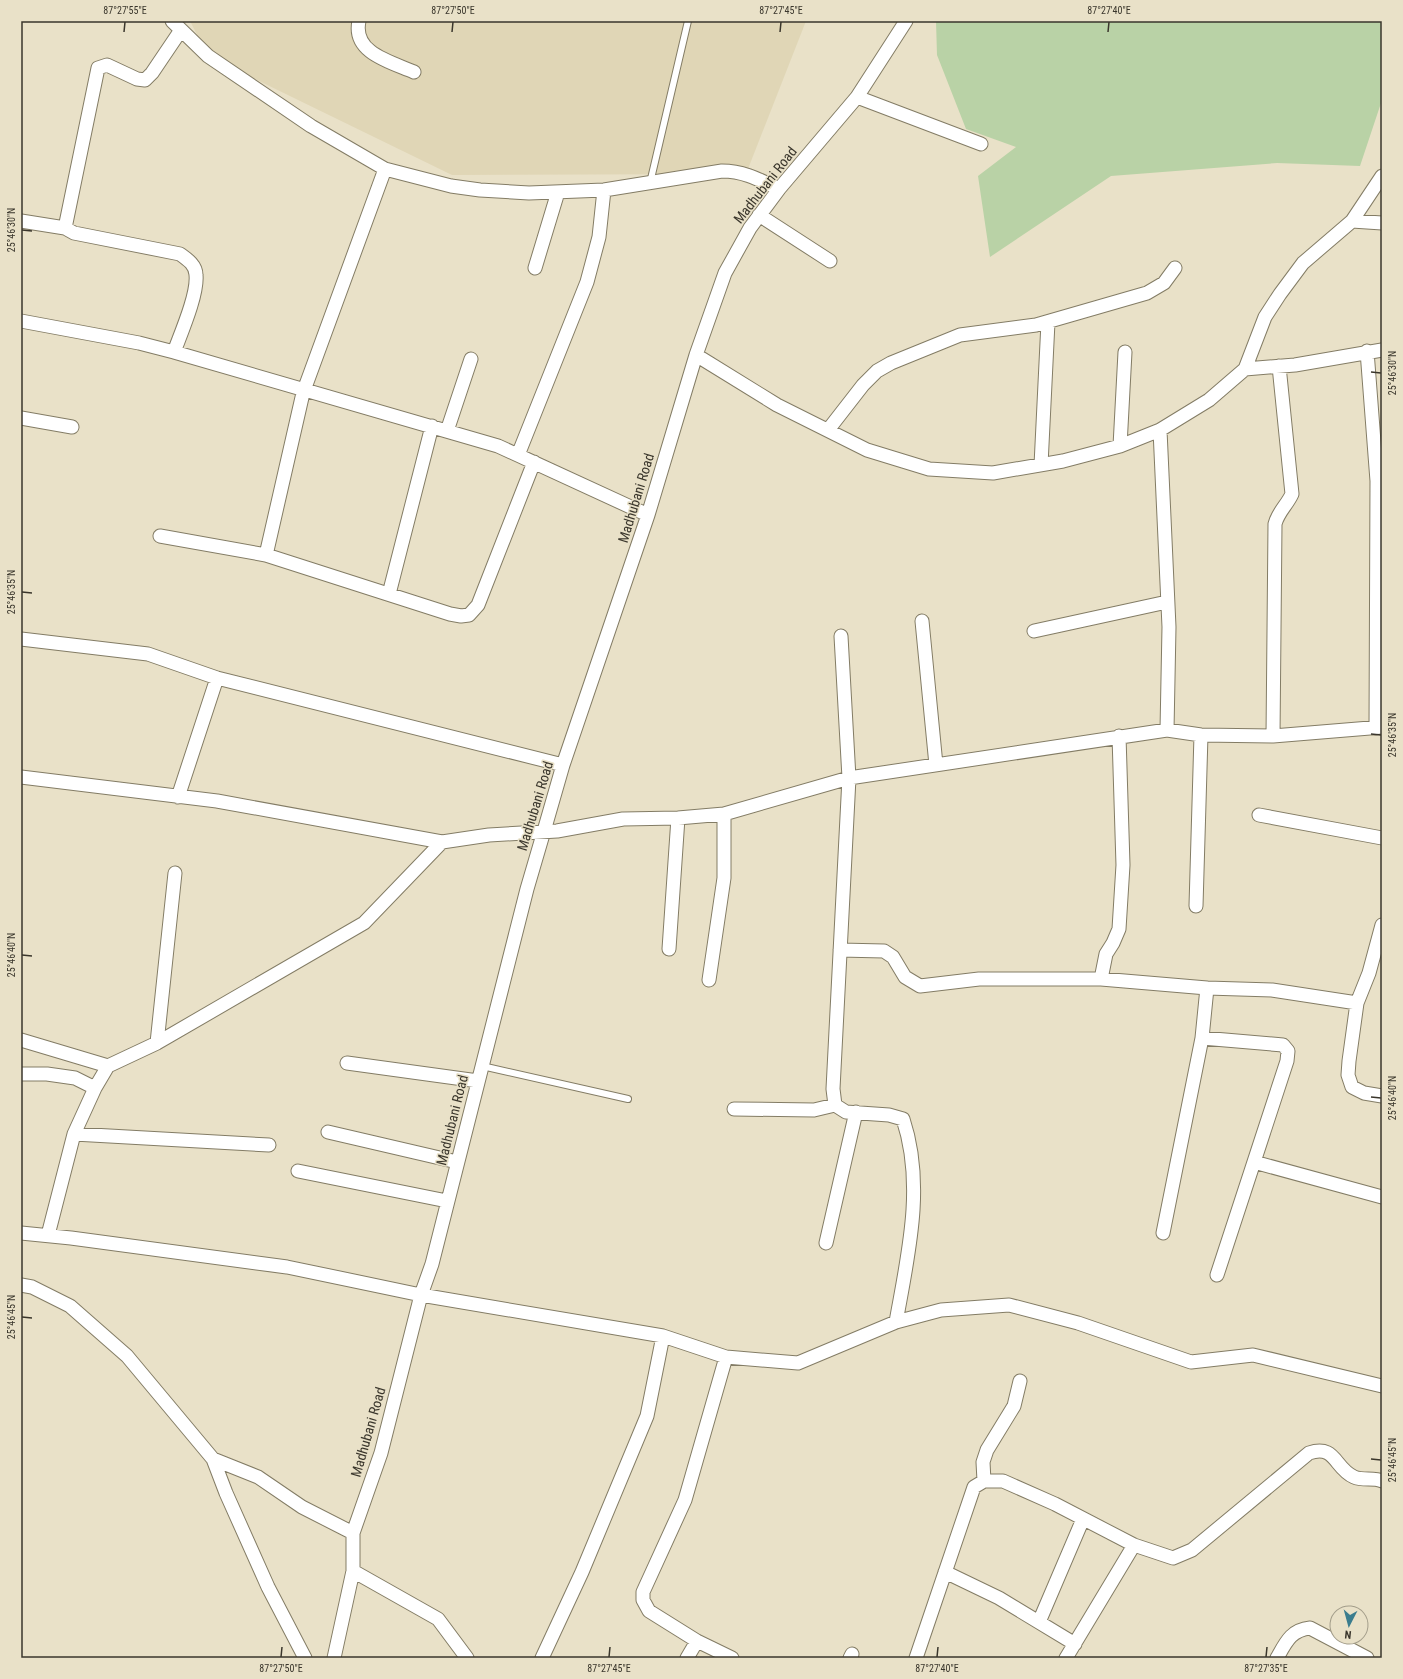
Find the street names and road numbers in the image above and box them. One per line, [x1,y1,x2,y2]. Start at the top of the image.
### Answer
street label: Madhubani Road [730,144,800,226]
street label: Madhubani Road [615,451,657,545]
street label: Madhubani Road [514,759,556,853]
street label: Madhubani Road [433,1073,471,1167]
street label: Madhubani Road [348,1385,388,1479]

